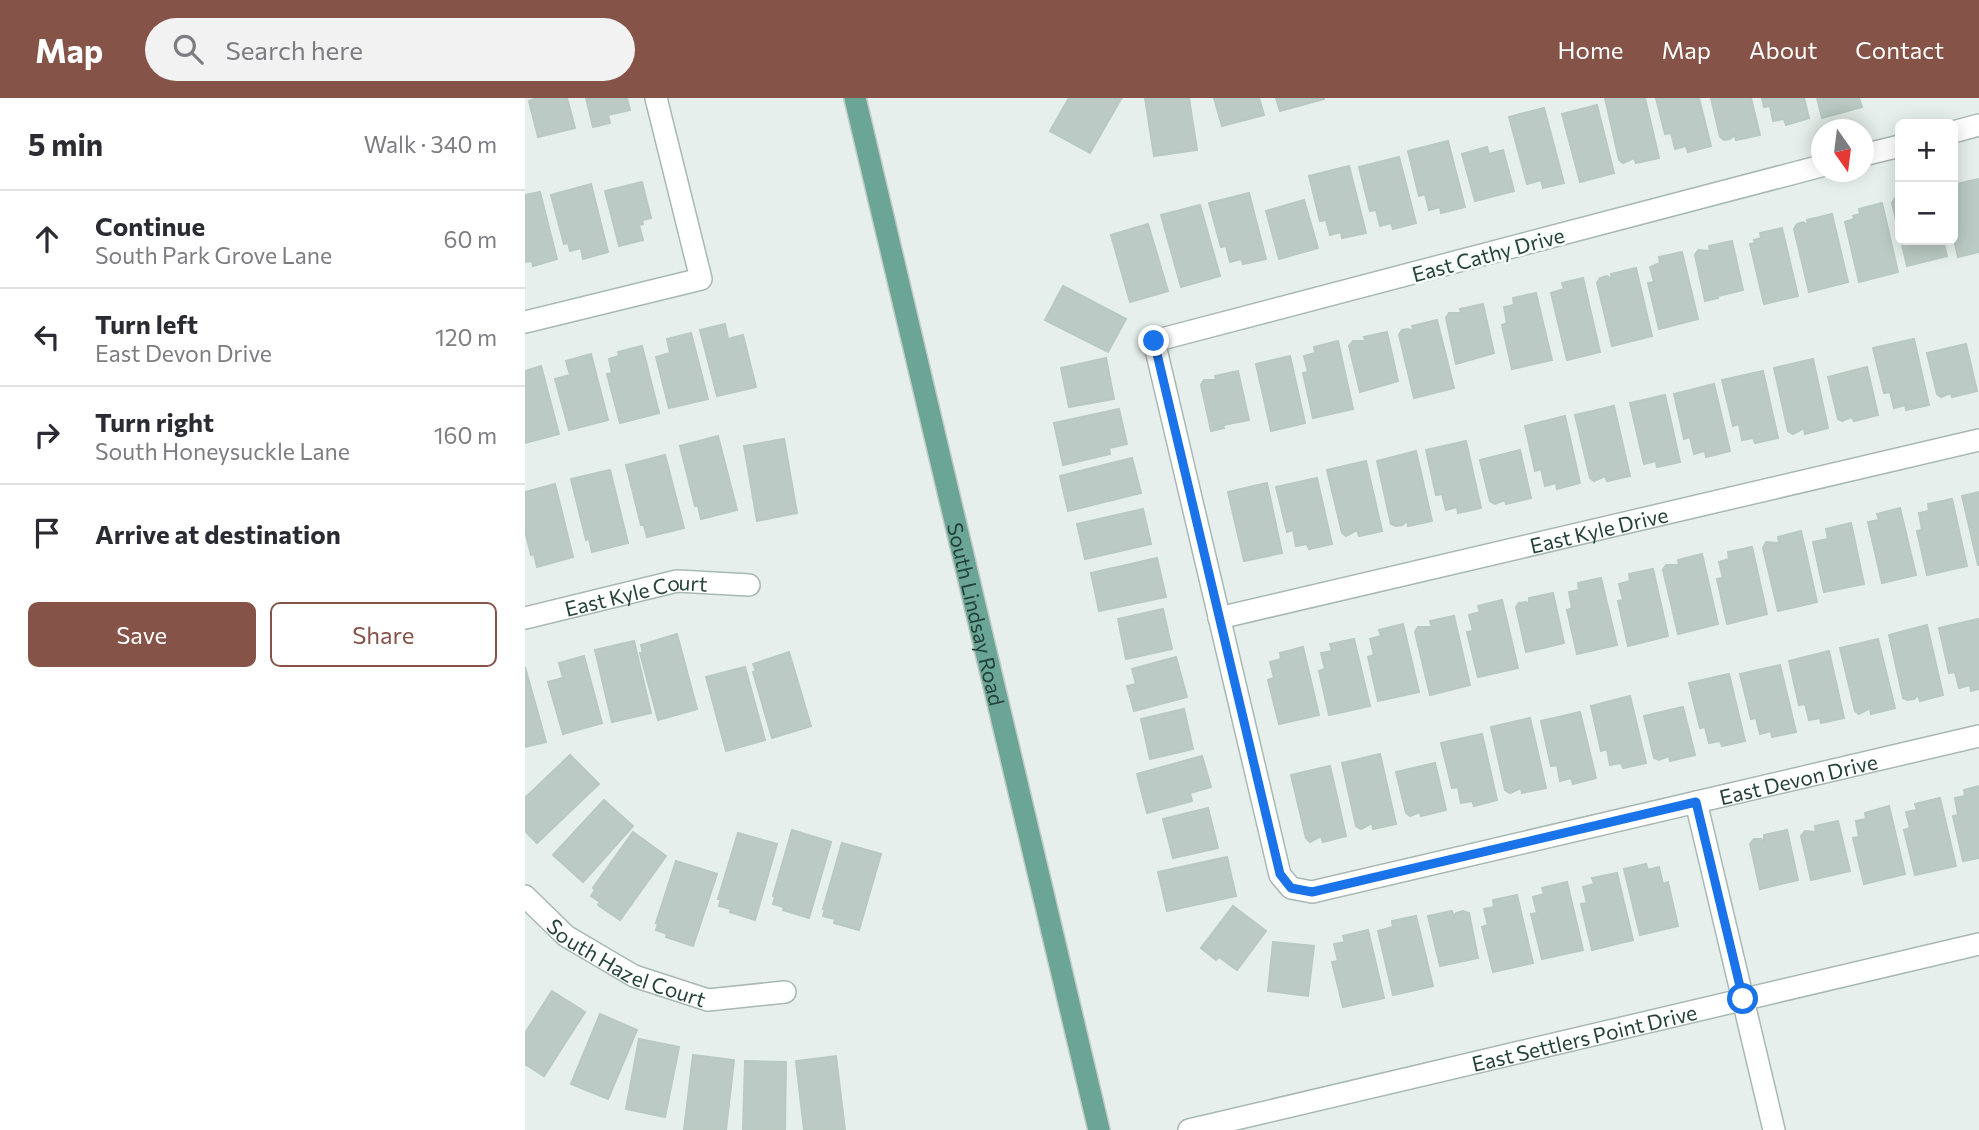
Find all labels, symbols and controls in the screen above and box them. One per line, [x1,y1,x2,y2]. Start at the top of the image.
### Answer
search box [145,18,635,81]
text: Map [35,29,103,70]
icon: search [169,30,207,68]
text: Search here [225,34,363,65]
text: Home [1558,35,1624,64]
text: Map [1662,35,1711,64]
text: About [1749,35,1817,64]
text: Contact [1855,35,1944,64]
north arrow [1811,119,1874,182]
map controls [1895,119,1958,245]
button: + [1895,119,1958,182]
text: 5 min [28,125,103,162]
text: Walk · 340 m [364,130,497,158]
button: − [1895,182,1958,245]
text: Continue [95,210,205,241]
icon: ahead [28,220,66,258]
street label: East Cathy Drive [1409,222,1567,286]
text: 60 m [444,225,497,253]
text: South Park Grove Lane [95,241,332,269]
text: Turn left [95,308,198,339]
icon: left [28,318,66,356]
text: 120 m [435,323,497,351]
route end [1138,325,1169,356]
text: East Devon Drive [95,339,272,367]
text: Turn right [95,406,214,437]
icon: right [28,416,66,454]
text: 160 m [434,421,497,449]
text: South Honeysuckle Lane [95,437,350,465]
street label: East Kyle Drive [1527,501,1670,557]
icon: arrive [28,514,66,552]
text: Arrive at destination [95,518,341,549]
street label: South Lindsay Road [943,520,1011,708]
street label: East Kyle Court [562,568,708,620]
button: Save [28,602,256,667]
button: Share [270,602,497,667]
street label: East Devon Drive [1717,748,1880,809]
street label: South Hazel Court [543,913,709,1011]
route start [1727,983,1758,1014]
street label: East Settlers Point Drive [1469,998,1699,1076]

